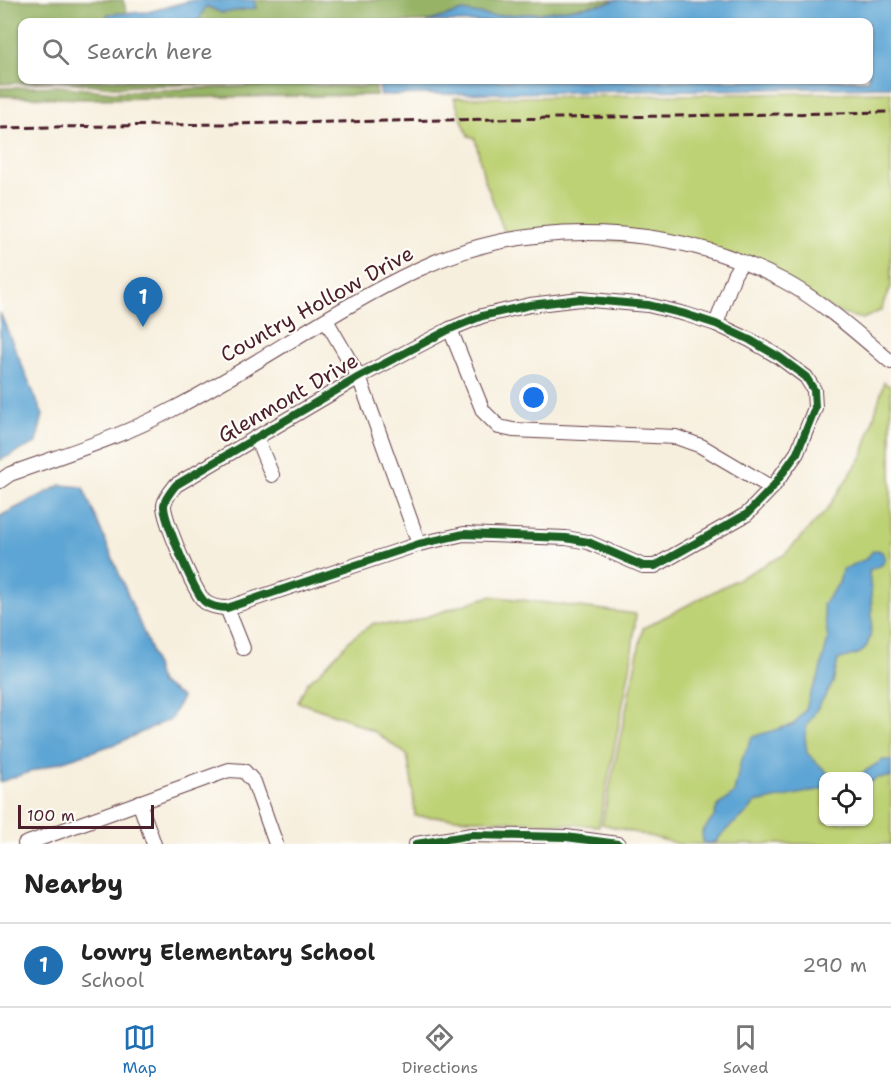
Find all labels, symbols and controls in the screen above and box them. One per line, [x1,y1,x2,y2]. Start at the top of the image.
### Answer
search box [18,18,873,84]
icon: search [39,35,72,68]
text: Search here [87,37,213,66]
street label: Country Hollow Drive [215,239,419,369]
pin: 1 [124,278,162,327]
street label: Glenmont Drive [213,346,363,450]
your location [519,383,548,412]
map controls [819,772,873,826]
button: locate [819,772,873,826]
scale bar [18,802,154,830]
text: 100 m [27,805,75,826]
text: Nearby [24,866,123,901]
text: Lowry Elementary School [81,938,375,967]
text: 1 [39,952,48,978]
text: 290 m [802,952,867,978]
text: School [81,967,144,993]
tab: Map [123,1021,157,1078]
tab: Directions [402,1021,478,1078]
tab: Saved [723,1021,769,1078]

